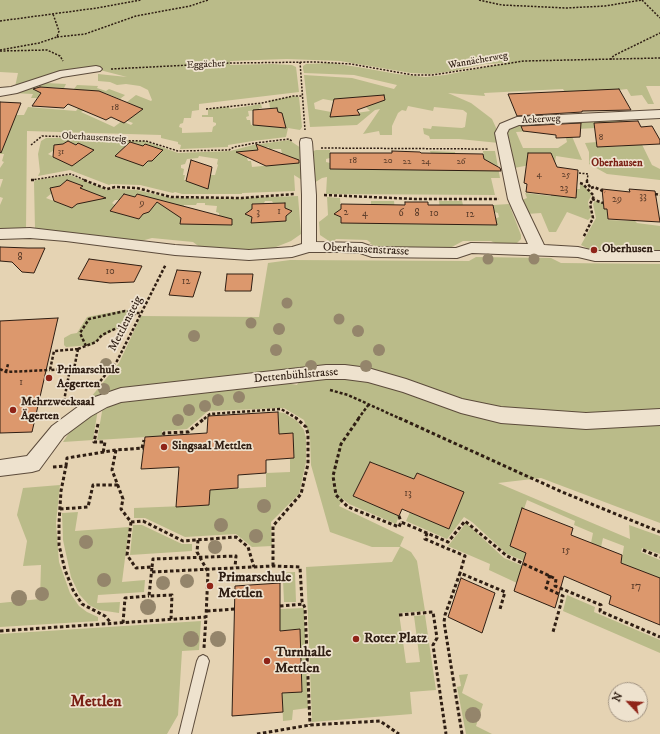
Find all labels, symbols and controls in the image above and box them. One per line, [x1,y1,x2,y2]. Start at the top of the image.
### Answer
street label: Wannächerweg [447,50,509,72]
street label: Eggächer [186,58,226,72]
house number: 18 [111,103,119,113]
street label: Ackerweg [521,113,561,127]
street label: Oberhausensteig [61,130,127,146]
house number: 8 [599,133,603,143]
house number: 31 [58,147,64,157]
house number: 18 [349,156,357,166]
house number: 20 [383,156,393,166]
house number: 22 [403,157,411,167]
house number: 24 [421,157,431,167]
house number: 26 [456,157,466,167]
district label: Oberhausen [591,157,643,171]
house number: 4 [536,170,542,180]
house number: 25 [562,170,570,180]
house number: 23 [560,183,568,195]
house number: 33 [639,191,647,203]
house number: 29 [612,194,622,206]
house number: 9 [140,198,144,210]
house number: 1 [277,206,281,218]
house number: 3 [256,207,260,219]
house number: 2 [344,207,348,219]
house number: 4 [362,208,368,220]
house number: 6 [398,208,404,220]
house number: 8 [414,208,420,220]
house number: 10 [429,208,439,220]
house number: 12 [466,209,474,221]
street label: Oberhausenstrasse [323,241,409,259]
place label: Oberhusen [602,243,653,257]
marker: Oberhusen [589,245,599,255]
house number: 8 [17,252,23,264]
house number: 10 [105,266,115,278]
house number: 12 [182,276,190,288]
street label: Mettlensteig [106,294,146,354]
place label: Primarschule Aegerten [57,364,120,392]
street label: Dettenbühlstrasse [253,365,339,387]
marker: Primarschule Aegerten [44,373,54,383]
house number: 1 [19,377,23,389]
place label: Mehrzwecksaal Ägerten [21,396,94,424]
marker: Mehrzwecksaal Ägerten [8,405,18,415]
place label: Singsaal Mettlen [172,440,252,454]
marker: Singsaal Mettlen [159,442,169,452]
house number: 13 [404,488,412,500]
house number: 15 [562,545,570,557]
place label: Primarschule Mettlen [218,570,291,602]
house number: 17 [631,580,641,594]
marker: Primarschule Mettlen [205,581,215,591]
place label: Roter Platz [364,631,427,647]
marker: Roter Platz [351,634,361,644]
place label: Turnhalle Mettlen [275,645,331,678]
marker: Turnhalle Mettlen [262,656,272,666]
north arrow [608,682,648,722]
text: N [610,690,626,704]
district label: Mettlen [70,693,122,713]

